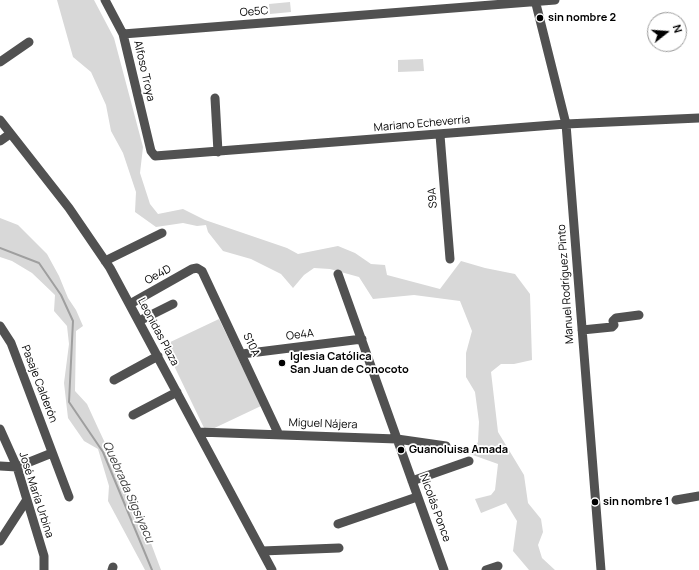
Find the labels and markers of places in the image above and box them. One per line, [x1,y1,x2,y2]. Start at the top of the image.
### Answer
place label: sin nombre 2 [548,11,616,25]
marker: sin nombre 2 [535,13,545,23]
place label: Iglesia Católica San Juan de Conocoto [290,350,409,376]
marker: Iglesia Católica San Juan de Conocoto [277,358,287,368]
place label: Guanoluisa Amada [409,443,508,457]
marker: Guanoluisa Amada [396,445,406,455]
place label: sin nombre 1 [603,495,669,509]
marker: sin nombre 1 [590,497,600,507]

